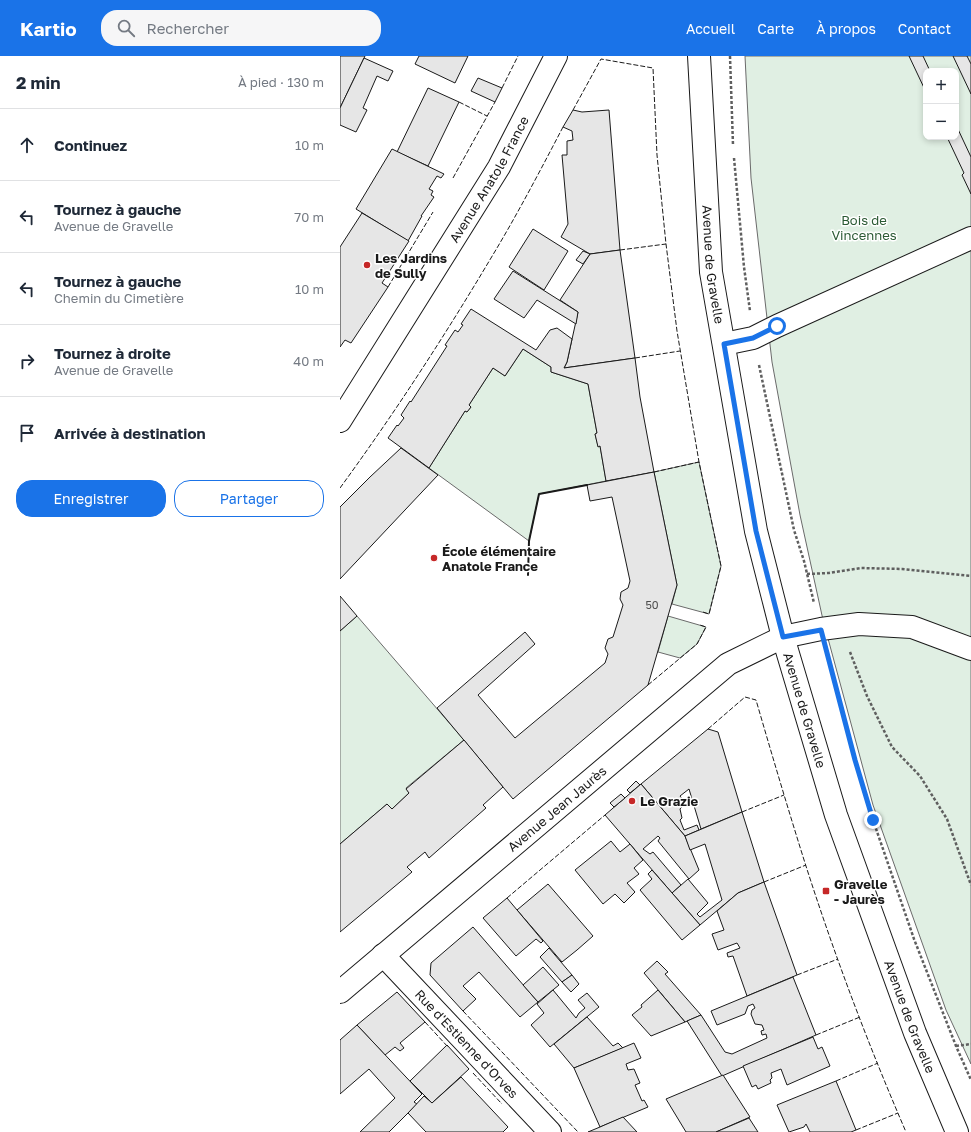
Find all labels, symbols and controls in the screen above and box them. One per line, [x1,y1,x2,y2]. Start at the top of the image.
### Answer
search box [101,10,381,46]
text: Kartio [20,17,77,40]
icon: search [115,17,137,39]
text: Rechercher [147,19,229,37]
text: Accueil [686,20,735,37]
text: Carte [757,20,794,37]
text: À propos [816,20,876,37]
text: Contact [898,20,951,37]
map controls [923,68,959,140]
button: + [923,68,959,104]
text: 2 min [16,72,60,93]
text: À pied · 130 m [238,74,324,90]
button: − [923,104,959,140]
street label: Avenue Anatole France [446,113,532,245]
icon: ahead [16,134,38,156]
text: Continuez [54,136,127,154]
text: 10 m [295,137,324,153]
text: Tournez à gauche [54,200,181,218]
street label: Avenue de Gravelle [699,205,728,325]
icon: left [16,206,38,228]
text: 70 m [294,209,324,225]
park label: Bois de Vincennes [831,212,897,243]
text: Avenue de Gravelle [54,218,173,234]
place label: Les Jardins de Sully [375,250,447,281]
marker: Les Jardins de Sully [362,260,372,270]
text: Tournez à gauche [54,272,181,290]
icon: left [16,278,38,300]
text: 10 m [295,281,324,297]
text: Chemin du Cimetière [54,290,184,306]
route start [768,317,786,335]
text: Tournez à droite [54,344,171,362]
icon: right [16,350,38,372]
text: 40 m [293,353,324,369]
text: Avenue de Gravelle [54,362,173,378]
icon: arrive [16,422,38,444]
text: Arrivée à destination [54,424,206,442]
button: Enregistrer [16,480,166,517]
button: Partager [174,480,324,517]
place label: École élémentaire Anatole France [442,543,556,574]
marker: École élémentaire Anatole France [429,553,439,563]
house number: 50 [645,598,659,611]
street label: Avenue de Gravelle [780,651,830,770]
street label: Avenue Jean Jaurès [504,762,610,855]
place label: Le Grazie [640,793,699,809]
marker: Le Grazie [627,796,637,806]
route end [864,811,882,829]
place label: Gravelle - Jaurès [834,876,888,907]
marker: Gravelle - Jaurès [821,886,831,896]
street label: Avenue de Gravelle [881,958,939,1075]
street label: Rue d'Estienne d'Orves [412,986,522,1101]

